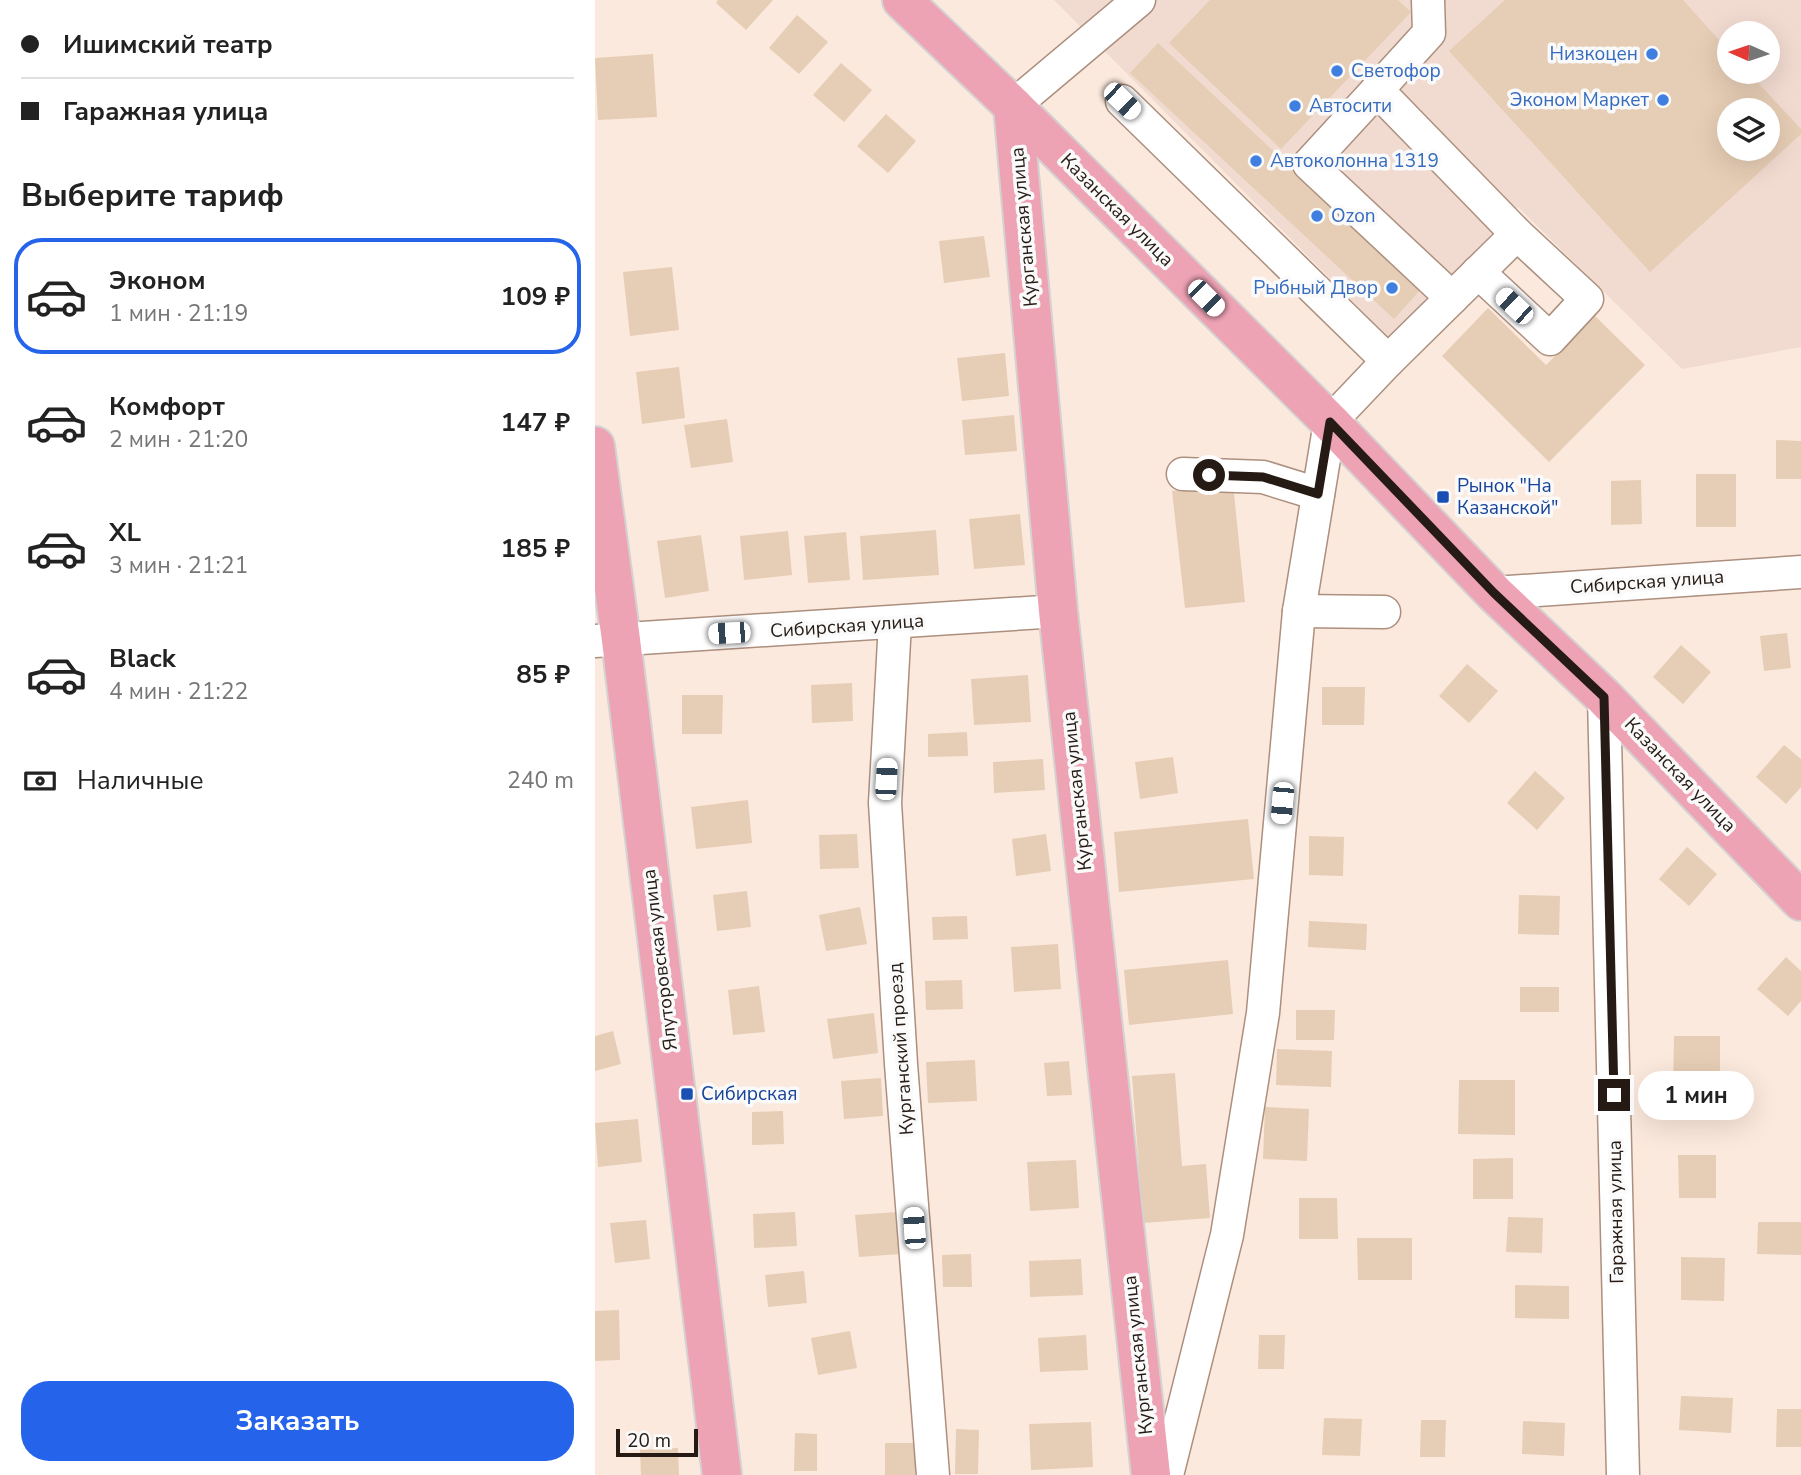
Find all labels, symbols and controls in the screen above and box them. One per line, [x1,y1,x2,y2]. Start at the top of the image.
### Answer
north arrow [1717,21,1780,84]
map controls [1717,21,1780,161]
text: Ишимский театр [63,27,273,62]
place label: Низкоцен [1549,41,1638,67]
marker: Низкоцен [1644,46,1660,62]
place label: Светофор [1351,58,1441,84]
marker: Светофор [1329,63,1345,79]
car [1100,79,1145,123]
place label: Эконом Маркет [1510,87,1650,113]
marker: Эконом Маркет [1655,92,1671,108]
place label: Автосити [1309,93,1392,119]
text: Гаражная улица [63,94,268,129]
marker: Автосити [1287,98,1303,114]
button: layers [1717,98,1780,161]
street label: Курганская улица [1004,146,1044,308]
street label: Казанская улица [1055,148,1179,272]
place label: Автоколонна 1319 [1270,148,1439,174]
marker: Автоколонна 1319 [1248,153,1264,169]
text: Выберите тариф [21,174,284,217]
place label: Ozon [1331,203,1376,229]
marker: Ozon [1309,208,1325,224]
text: Эконом [109,263,206,298]
icon: car [25,265,88,328]
place label: Рыбный Двор [1253,275,1378,301]
car [1184,276,1229,320]
text: 109 ₽ [501,279,570,314]
marker: Рыбный Двор [1384,280,1400,296]
car [1492,284,1537,328]
text: 1 мин · 21:19 [109,298,248,329]
text: Комфорт [109,389,225,424]
icon: car [25,391,88,454]
text: 147 ₽ [501,405,570,440]
text: 2 мин · 21:20 [109,424,248,455]
route start [1193,459,1225,491]
place label: Рынок "На Казанской" [1457,473,1559,521]
marker: Рынок "На Казанской" [1435,489,1451,505]
text: XL [109,515,141,550]
icon: car [25,517,88,580]
text: 185 ₽ [501,531,570,566]
text: 3 мин · 21:21 [109,550,248,581]
street label: Сибирская улица [1569,564,1725,600]
street label: Сибирская улица [769,608,925,644]
car [708,621,751,645]
text: Black [109,641,176,676]
icon: car [25,643,88,706]
text: 85 ₽ [516,657,570,692]
text: 4 мин · 21:22 [109,676,248,707]
street label: Курганская улица [1056,710,1098,872]
street label: Казанская улица [1618,712,1742,838]
car [875,757,898,801]
icon: cash [21,762,59,800]
text: Наличные [77,763,204,798]
text: 240 m [507,765,574,796]
car [1270,781,1295,825]
street label: Ялуторовская улица [636,868,684,1052]
street label: Курганский проезд [882,962,920,1136]
callout: 1 мин [1639,1070,1754,1120]
route end [1598,1079,1630,1111]
text: 1 мин [1664,1080,1728,1111]
place label: Сибирская [701,1081,797,1107]
marker: Сибирская [679,1086,695,1102]
street label: Гаражная улица [1602,1140,1630,1284]
car [903,1206,926,1250]
street label: Курганская улица [1117,1274,1159,1436]
button: Заказать [21,1381,574,1461]
scale bar [616,1426,698,1458]
text: 20 m [627,1428,671,1454]

